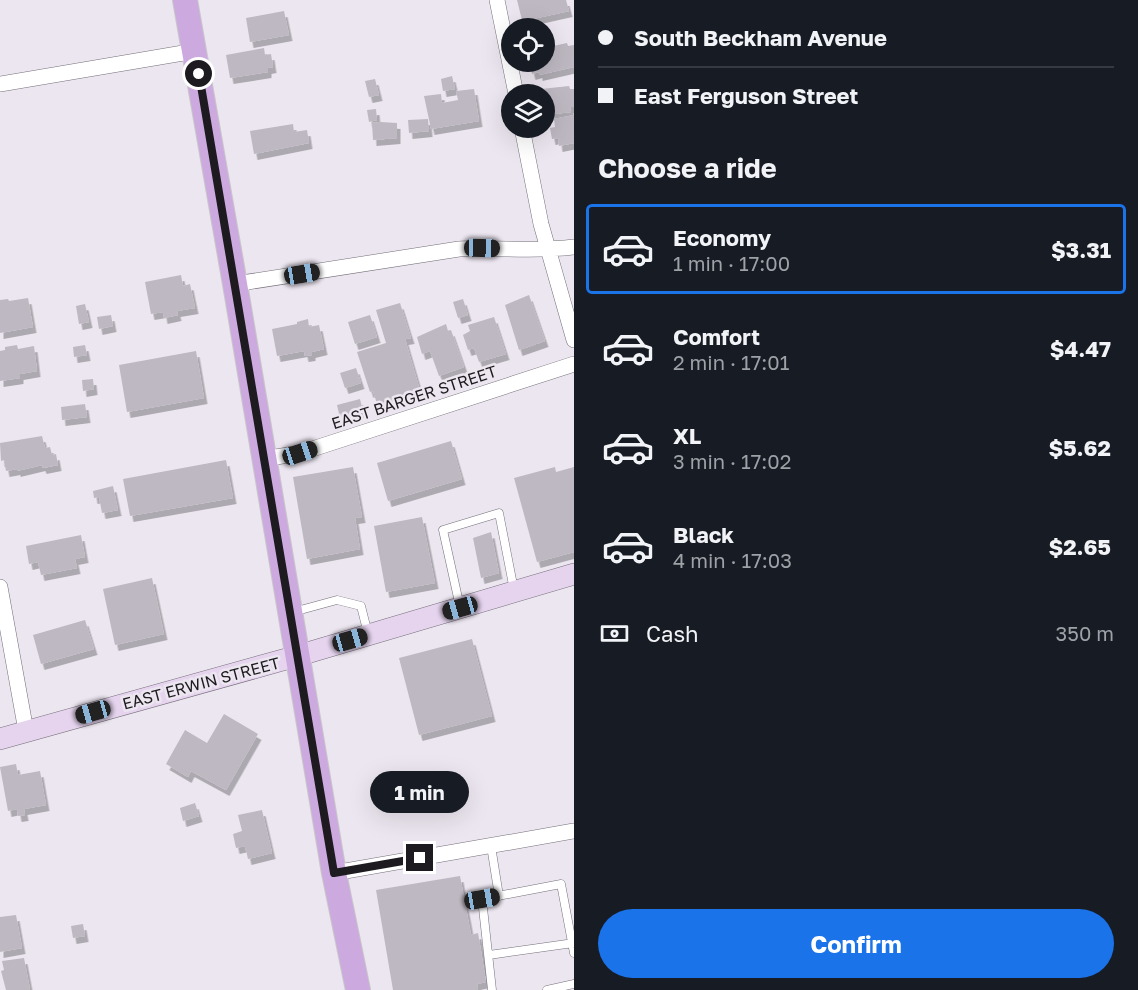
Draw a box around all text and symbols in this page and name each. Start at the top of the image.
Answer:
map controls [501,18,555,138]
button: locate [501,18,555,72]
text: South Beckham Avenue [634,24,887,51]
route start [185,60,212,87]
text: East Ferguson Street [634,82,858,109]
button: layers [501,84,555,138]
text: Choose a ride [598,152,777,184]
icon: car [601,222,655,276]
text: Economy [673,224,771,251]
text: $3.31 [1051,236,1111,263]
car [464,239,500,257]
text: 1 min · 17:00 [673,251,790,275]
car [283,262,321,286]
icon: car [601,321,655,375]
text: Comfort [673,323,760,350]
text: $4.47 [1050,335,1111,362]
text: 2 min · 17:01 [673,350,789,374]
street label: EAST BARGER STREET [329,361,499,433]
icon: car [601,420,655,474]
text: XL [673,422,701,449]
text: $5.62 [1048,434,1111,461]
car [280,439,320,467]
text: 3 min · 17:02 [673,449,791,473]
icon: car [601,519,655,573]
text: Black [673,521,734,548]
text: $2.65 [1048,533,1111,560]
text: 4 min · 17:03 [673,548,792,572]
car [440,594,480,622]
icon: cash [598,617,631,650]
text: Cash [646,620,699,647]
text: 350 m [1056,621,1114,645]
car [330,626,370,654]
street label: EAST ERWIN STREET [120,652,282,714]
car [73,698,113,726]
callout: 1 min [370,771,470,813]
text: 1 min [394,780,445,804]
route end [406,844,433,871]
car [463,887,501,911]
button: Confirm [598,909,1114,978]

